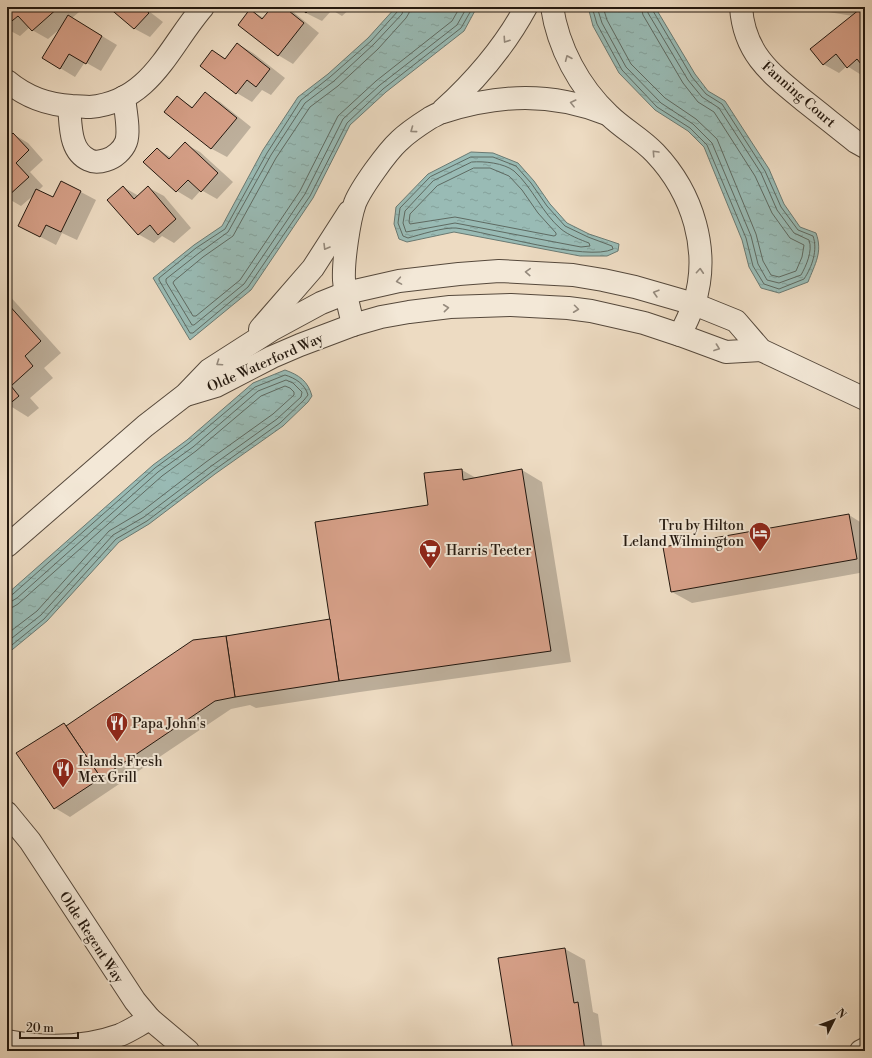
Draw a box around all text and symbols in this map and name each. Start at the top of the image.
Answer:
one-way arrow [503,36,511,43]
one-way arrow [565,55,573,62]
street label: Fanning Court [758,58,839,132]
one-way arrow [569,100,576,108]
one-way arrow [411,125,418,132]
one-way arrow [652,150,660,158]
one-way arrow [324,243,331,250]
one-way arrow [525,268,531,276]
one-way arrow [695,268,704,274]
one-way arrow [396,277,402,285]
one-way arrow [653,289,660,298]
one-way arrow [443,303,449,312]
one-way arrow [573,304,579,313]
street label: Olde Waterford Way [205,329,326,397]
one-way arrow [713,344,720,352]
one-way arrow [216,358,223,366]
place label: Tru by Hilton Leland Wilmington [623,517,745,551]
hotel icon: Tru by Hilton Leland Wilmington [747,520,773,553]
supermarket icon: Harris Teeter [417,537,443,570]
place label: Harris Teeter [446,542,531,560]
restaurant icon: Papa John's [104,710,130,743]
place label: Papa John's [132,715,206,733]
place label: Islands Fresh Mex Grill [78,753,163,787]
restaurant icon: Islands Fresh Mex Grill [50,756,76,789]
street label: Olde Regent Way [55,888,128,987]
north arrow [814,1000,854,1040]
text: N [833,1006,849,1022]
scale bar [20,1014,78,1040]
text: 20 m [26,1021,54,1036]

